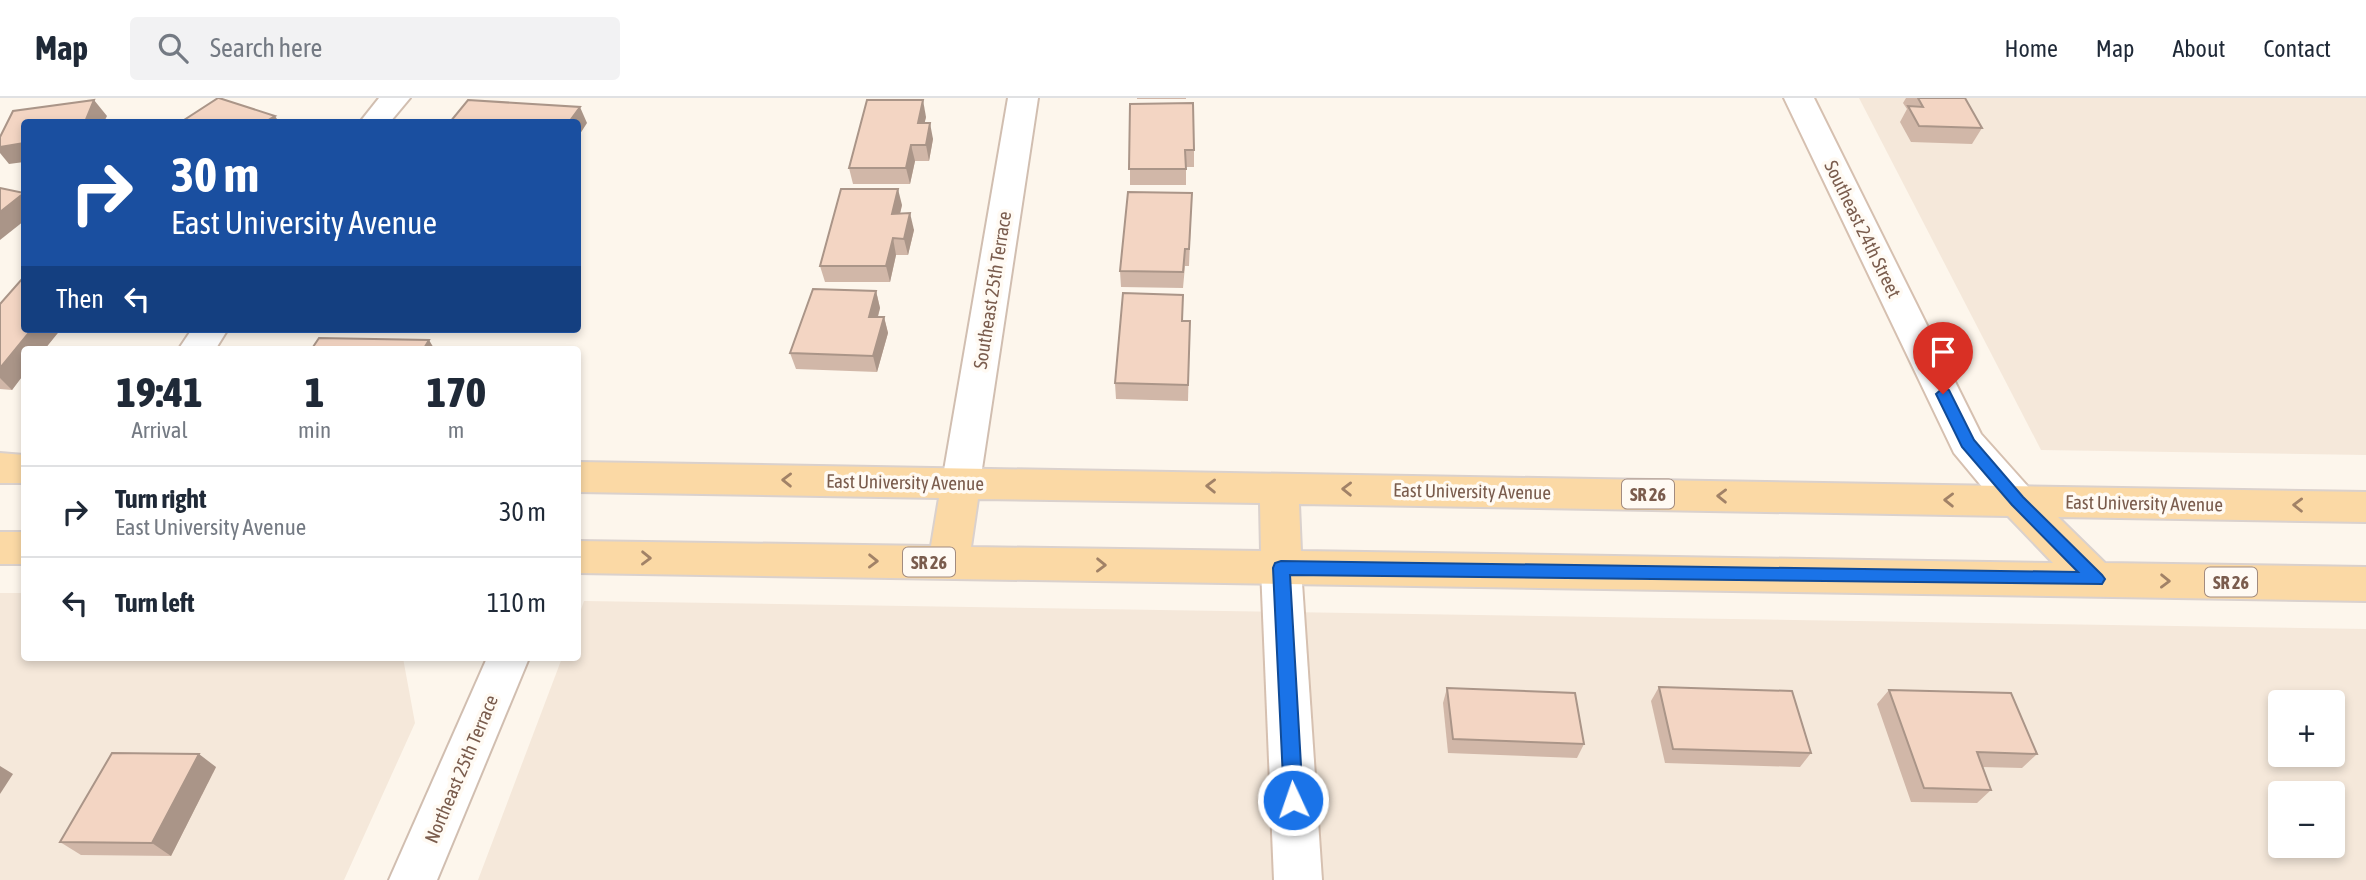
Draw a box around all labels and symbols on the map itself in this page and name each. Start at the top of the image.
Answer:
street label: Southeast 24th Street [1820,157,1906,301]
street label: Southeast 25th Terrace [969,210,1015,370]
pin [1913,322,1973,394]
street label: East University Avenue [826,470,984,494]
one-way arrow [782,472,792,488]
one-way arrow [1205,478,1216,494]
street label: East University Avenue [1393,479,1551,503]
road number: SR 26 [1622,480,1674,508]
one-way arrow [1341,481,1352,496]
one-way arrow [1716,488,1727,503]
street label: East University Avenue [2065,491,2223,515]
one-way arrow [1943,492,1954,507]
one-way arrow [2292,498,2303,513]
road number: SR 26 [903,548,955,576]
one-way arrow [641,550,651,566]
one-way arrow [868,554,879,569]
one-way arrow [1096,557,1106,573]
road number: SR 26 [2205,568,2257,596]
one-way arrow [2160,573,2170,589]
street label: Northeast 25th Terrace [420,692,502,846]
position arrow [1256,763,1330,837]

